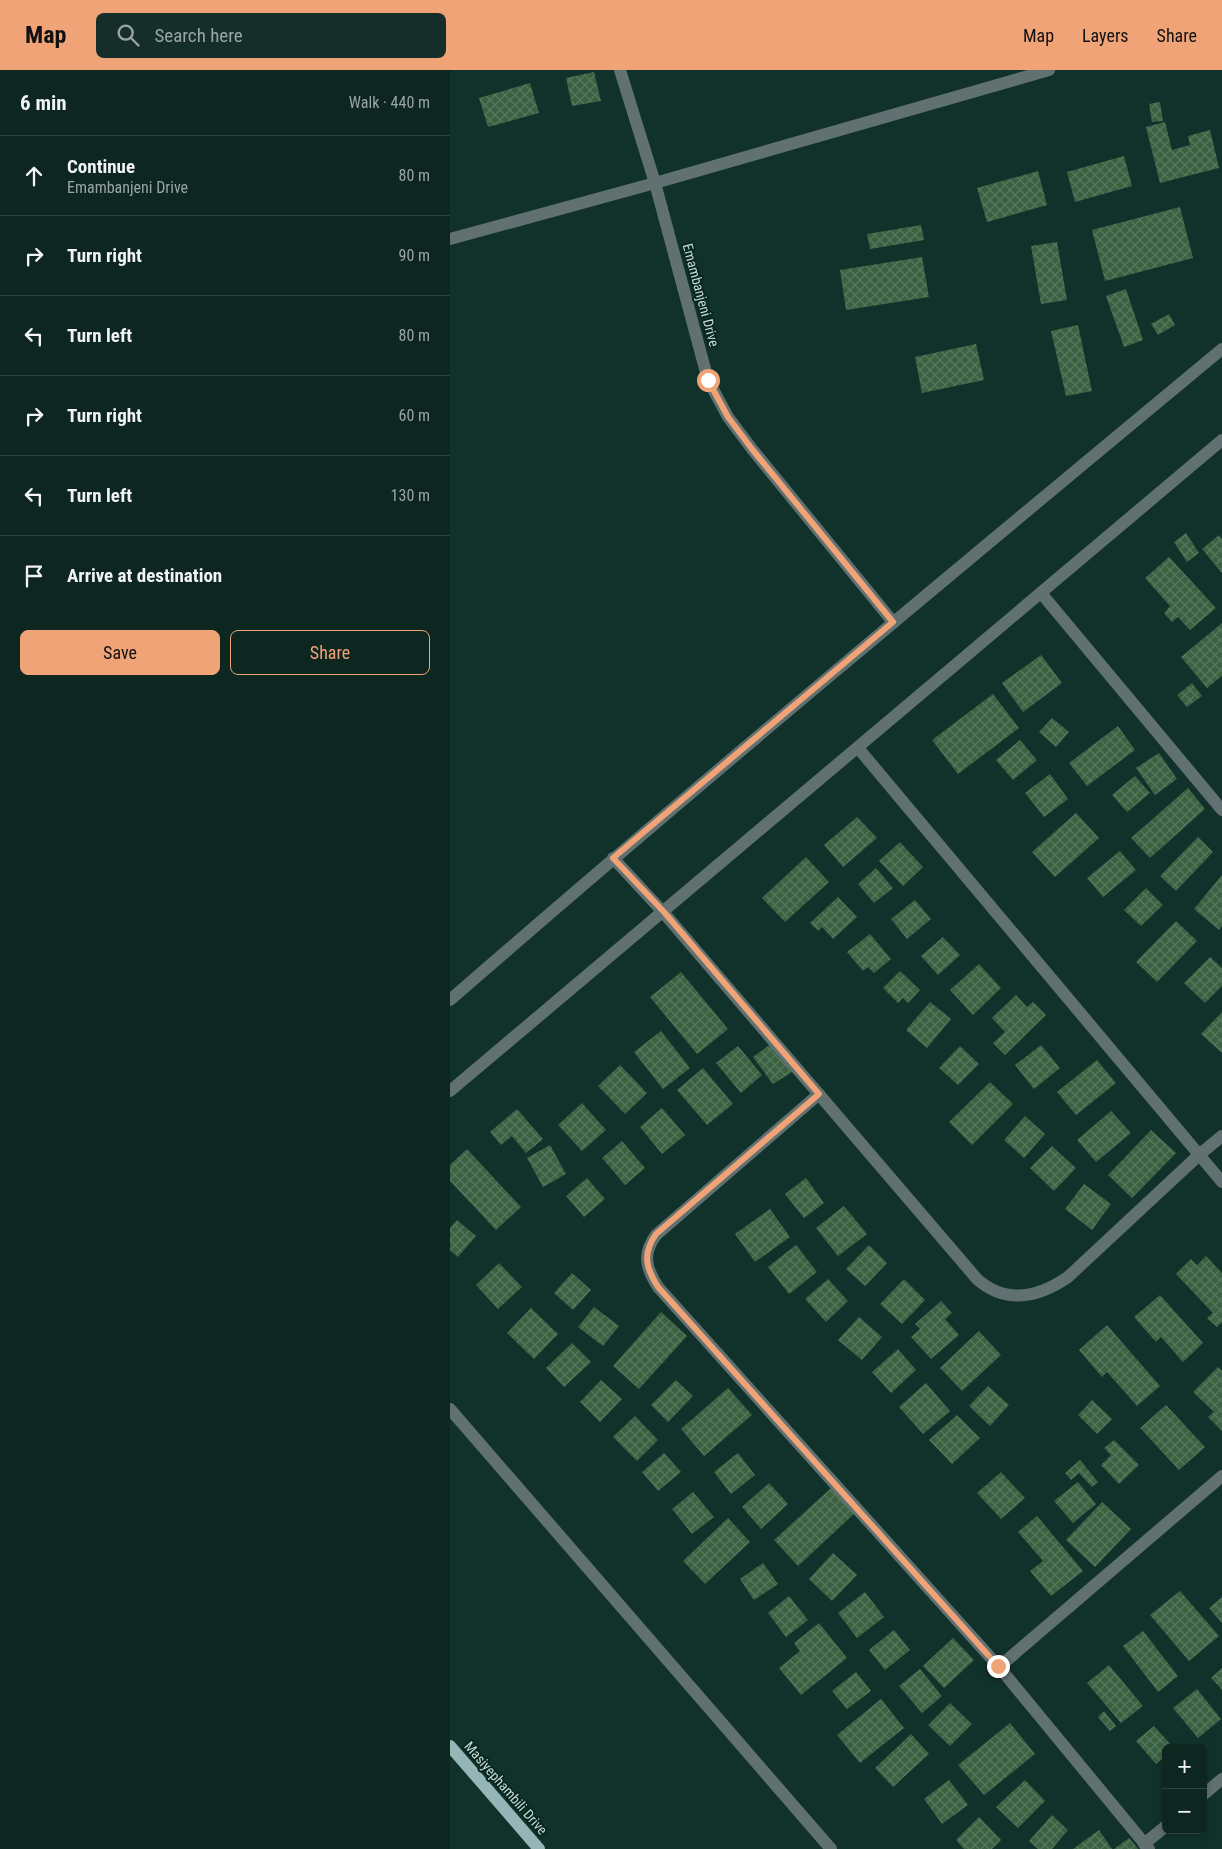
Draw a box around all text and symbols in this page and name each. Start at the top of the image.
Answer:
search box [96,13,446,58]
text: Map [25,21,66,49]
icon: search [114,21,142,49]
text: Search here [154,24,243,47]
text: Map [1023,25,1054,46]
text: Layers [1082,25,1129,46]
text: Share [1157,25,1197,46]
text: 6 min [20,91,67,115]
text: Walk · 440 m [349,93,430,112]
text: Continue [67,155,135,178]
icon: ahead [20,162,48,190]
text: 80 m [398,166,430,185]
text: Emambanjeni Drive [67,178,188,197]
icon: right [20,242,48,270]
street label: Emambanjeni Drive [680,242,723,349]
text: Turn right [67,244,142,267]
text: 90 m [398,246,430,265]
icon: left [20,322,48,350]
text: Turn left [67,324,132,347]
text: 80 m [398,326,430,345]
route start [697,369,720,392]
icon: right [20,402,48,430]
text: Turn right [67,404,142,427]
text: 60 m [398,406,430,425]
icon: left [20,482,48,510]
text: Turn left [67,484,132,507]
text: 130 m [391,486,430,505]
icon: arrive [20,562,48,590]
text: Arrive at destination [67,564,222,587]
button: Save [20,630,220,675]
button: Share [230,630,430,675]
route end [987,1655,1010,1678]
street label: Masiyephambili Drive [461,1738,551,1838]
map controls [1162,1744,1207,1834]
button: + [1162,1744,1207,1789]
button: − [1162,1789,1207,1834]

